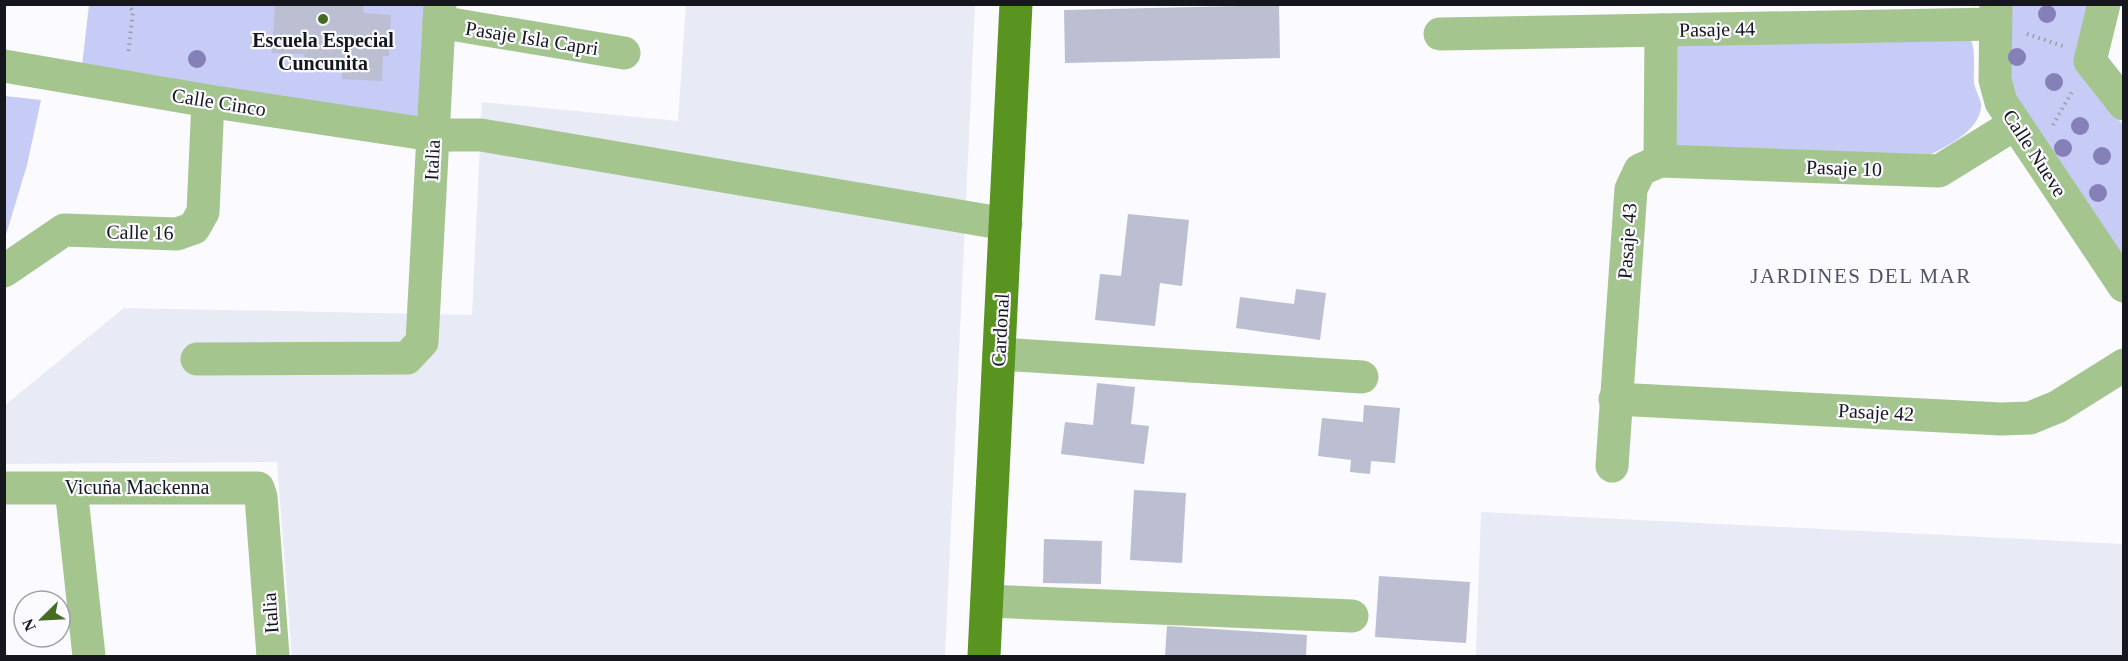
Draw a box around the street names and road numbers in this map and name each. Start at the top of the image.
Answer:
street label: Pasaje Isla Capri [464,17,601,60]
street label: Pasaje 44 [1679,17,1755,42]
street label: Calle Cinco [170,84,268,120]
street label: Calle Nueve [1999,105,2071,201]
street label: Italia [420,139,444,181]
street label: Pasaje 10 [1806,156,1882,181]
street label: Pasaje 43 [1613,202,1642,280]
street label: Calle 16 [106,220,174,244]
street label: Cardonal [987,292,1013,367]
street label: Pasaje 42 [1837,399,1915,426]
street label: Vicuña Mackenna [65,476,210,498]
street label: Italia [258,592,282,634]

